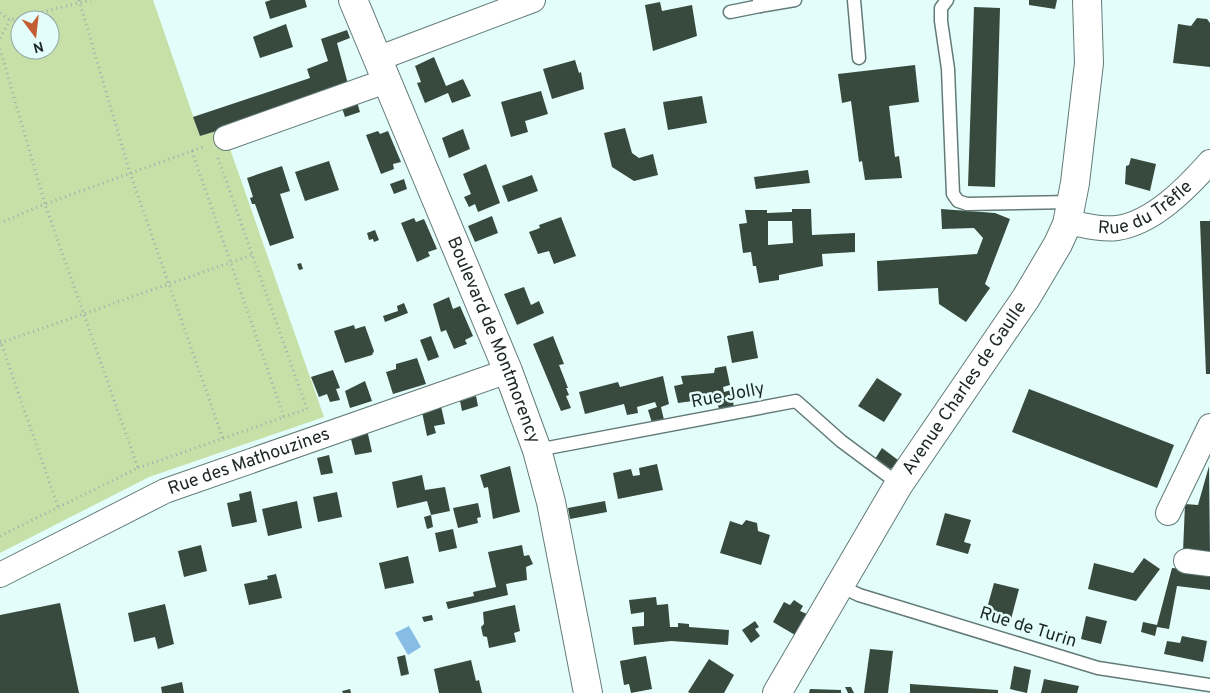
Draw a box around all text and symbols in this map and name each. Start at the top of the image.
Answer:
north arrow [10,10,60,60]
text: N [31,37,45,56]
street label: Rue du Trèfle [1097,176,1198,240]
street label: Boulevard de Montmorency [442,233,545,447]
street label: Avenue Charles de Gaulle [897,297,1032,479]
street label: Rue Jolly [689,378,767,414]
street label: Rue des Mathouzines [165,423,333,501]
street label: Rue de Turin [977,602,1079,654]

